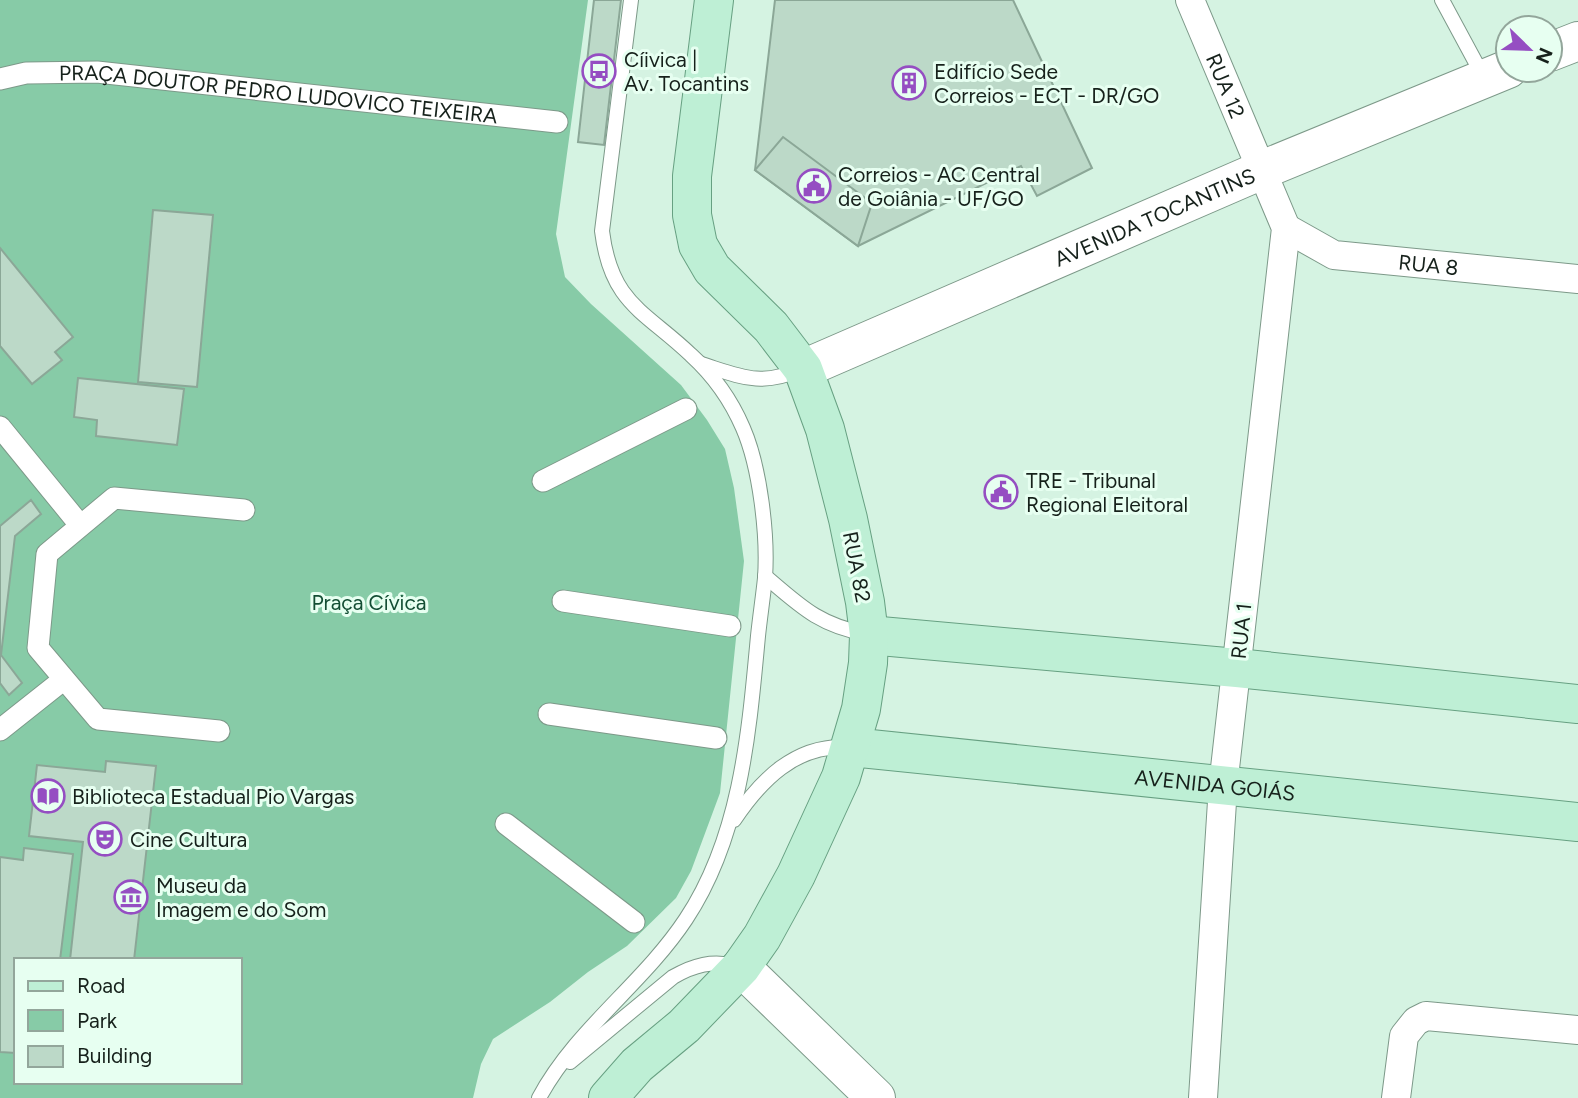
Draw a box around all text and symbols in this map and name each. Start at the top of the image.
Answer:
north arrow [1494,14,1564,84]
text: N [1531,44,1558,67]
place label: Cíivica | Av. Tocantins [624,47,749,96]
street label: RUA 12 [1201,50,1251,122]
bus stop icon: Cíivica | Av. Tocantins [580,52,618,90]
street label: PRAÇA DOUTOR PEDRO LUDOVICO TEIXEIRA [59,59,499,128]
place label: Edifício Sede Correios - ECT - DR/GO [934,59,1159,108]
building icon: Edifício Sede Correios - ECT - DR/GO [890,64,928,102]
place label: Correios - AC Central de Goiânia - UF/GO [838,162,1040,211]
street label: AVENIDA TOCANTINS [1050,162,1259,271]
public building icon: Correios - AC Central de Goiânia - UF/GO [795,167,833,205]
street label: RUA 8 [1397,249,1460,280]
place label: TRE - Tribunal Regional Eleitoral [1026,468,1188,517]
public building icon: TRE - Tribunal Regional Eleitoral [982,473,1020,511]
street label: RUA 82 [838,529,876,605]
park label: Praça Cívica [311,590,427,615]
street label: RUA 1 [1226,602,1256,660]
street label: AVENIDA GOIÁS [1134,764,1297,805]
library icon: Biblioteca Estadual Pio Vargas [29,777,67,815]
place label: Biblioteca Estadual Pio Vargas [72,784,354,809]
theatre icon: Cine Cultura [86,820,124,858]
place label: Cine Cultura [130,827,247,852]
place label: Museu da Imagem e do Som [156,873,326,922]
museum icon: Museu da Imagem e do Som [112,878,150,916]
legend [14,958,242,1084]
text: Road [77,973,125,998]
text: Park [77,1008,118,1033]
text: Building [77,1043,152,1068]

